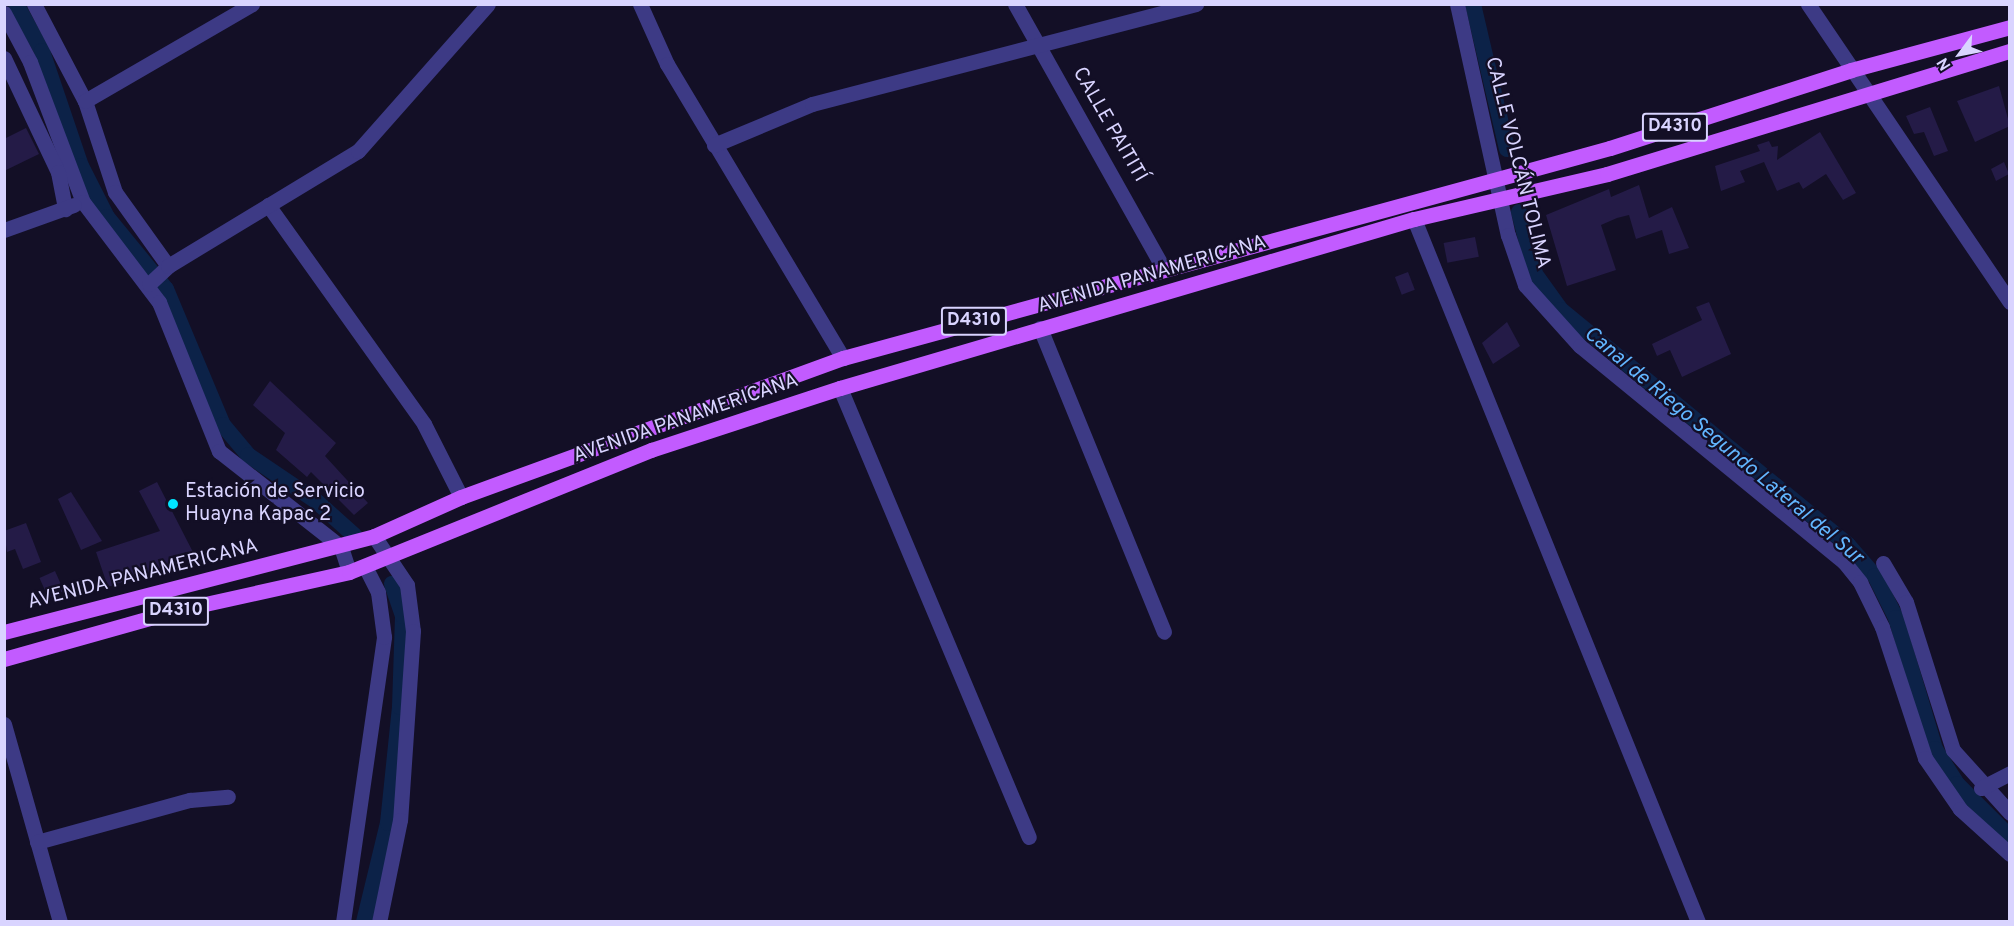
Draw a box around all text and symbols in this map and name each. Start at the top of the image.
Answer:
north arrow [1930,24,1990,84]
text: N [1933,53,1956,74]
street label: CALLE VOLCÁN TOLIMA [1479,54,1555,272]
street label: CALLE PAITITÍ [1066,63,1152,187]
road number: D4310 [1640,112,1710,142]
street label: AVENIDA PANAMERICANA [1035,231,1269,319]
road number: D4310 [940,306,1008,336]
water label: Canal de Riego Segundo Lateral del Sur [1578,322,1868,570]
street label: AVENIDA PANAMERICANA [570,369,802,469]
place label: Estación de Servicio Huayna Kapac 2 [185,480,365,527]
marker: Estación de Servicio Huayna Kapac 2 [166,497,180,511]
street label: AVENIDA PANAMERICANA [25,535,261,615]
road number: D4310 [142,596,210,626]

